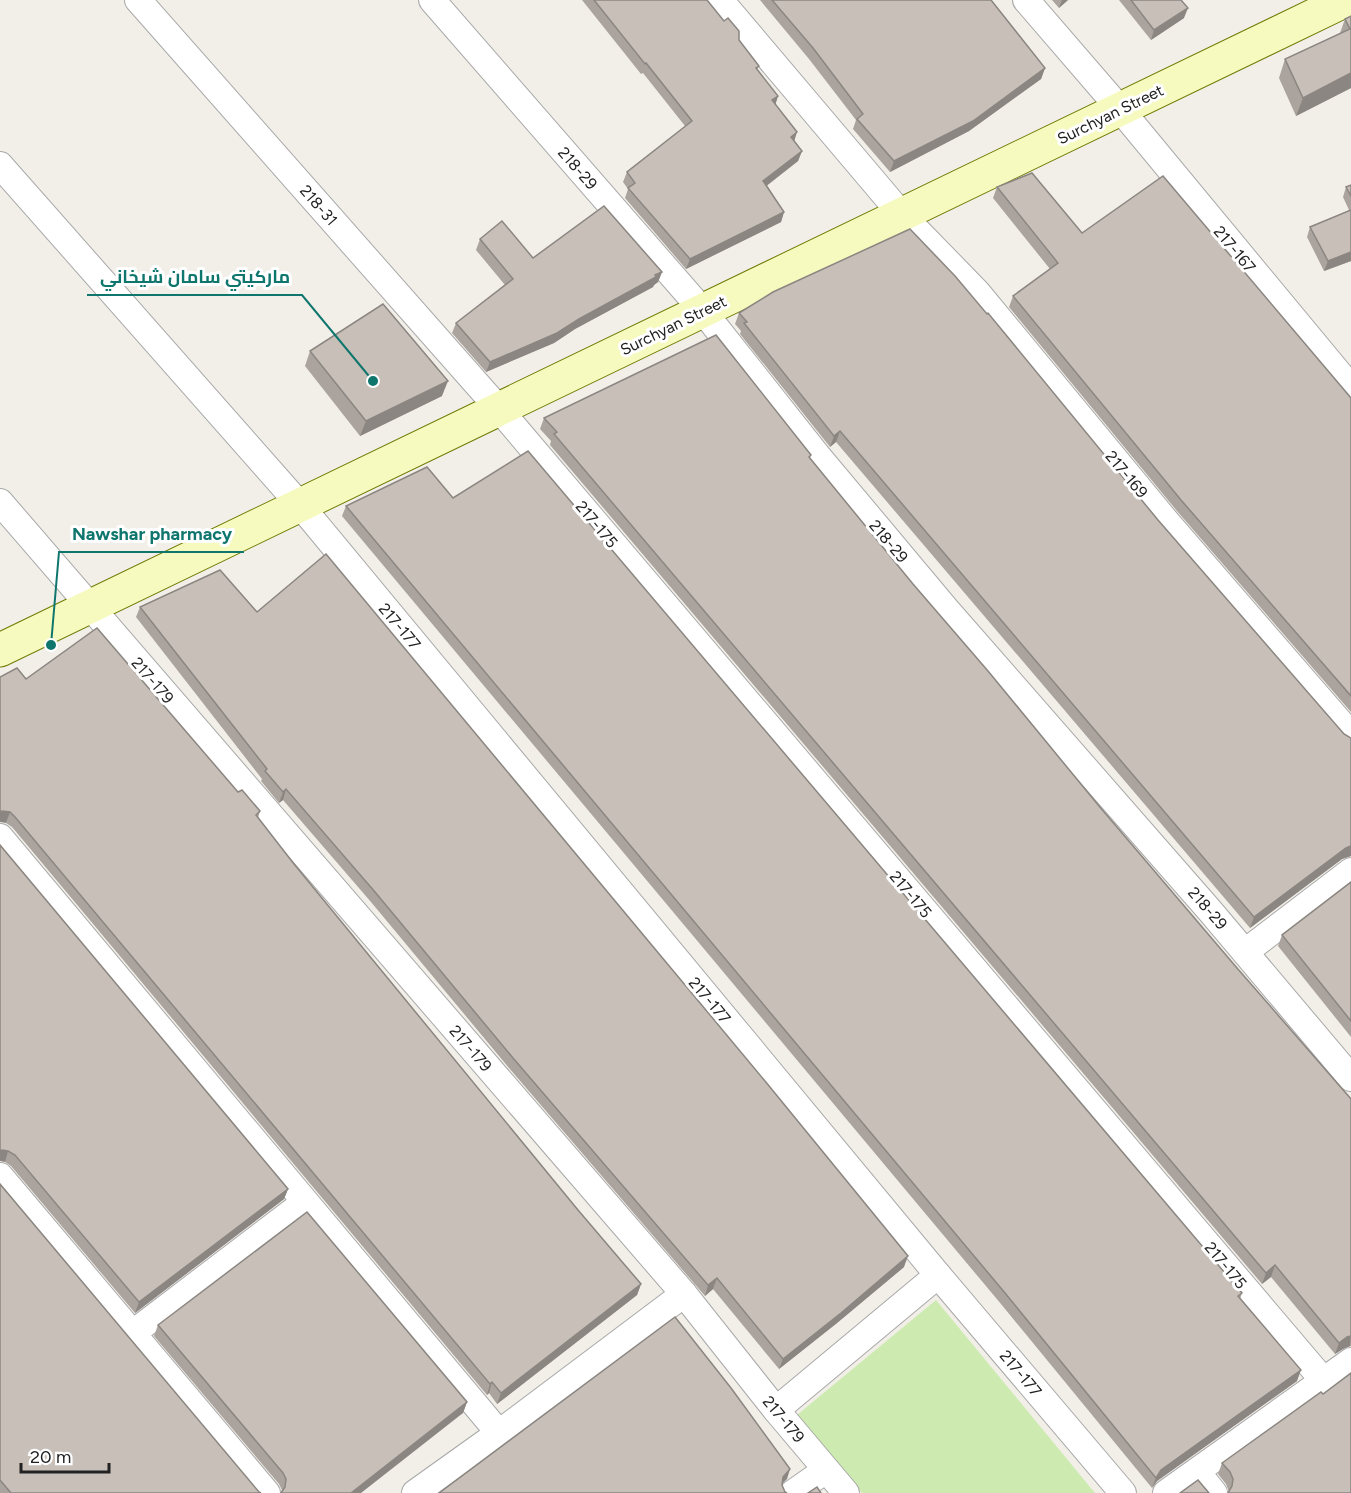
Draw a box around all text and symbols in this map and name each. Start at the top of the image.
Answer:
street label: Surchyan Street [1054,81,1166,148]
street label: 218-29 [554,143,601,193]
street label: 218-31 [296,181,341,229]
street label: 217-167 [1210,222,1260,277]
callout: ماركيتي سامان شيخاني [87,259,302,295]
text: ماركيتي سامان شيخاني [100,266,290,292]
street label: Surchyan Street [617,292,729,359]
street label: 217-169 [1101,447,1152,502]
street label: 217-175 [572,497,622,552]
callout: Nawshar pharmacy [59,516,244,552]
street label: 218-29 [865,516,912,567]
text: Nawshar pharmacy [72,523,233,545]
street label: 217-177 [375,599,425,654]
street label: 217-179 [127,653,178,707]
street label: 217-175 [886,867,936,922]
street label: 218-29 [1184,883,1231,933]
street label: 217-177 [685,973,735,1028]
street label: 217-179 [445,1021,496,1075]
street label: 217-175 [1201,1238,1251,1293]
street label: 217-177 [996,1346,1046,1401]
street label: 217-179 [759,1392,809,1447]
scale bar [21,1436,110,1474]
text: 20 m [30,1446,71,1468]

